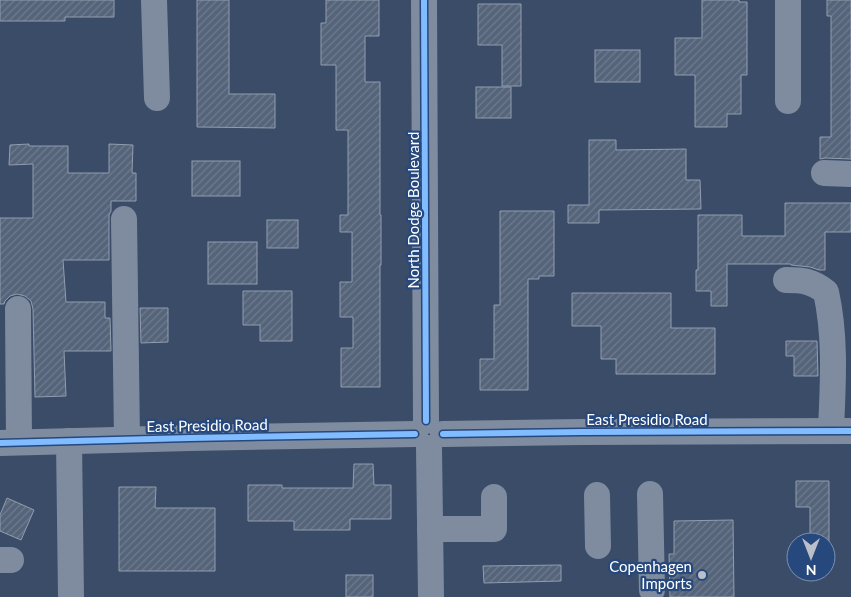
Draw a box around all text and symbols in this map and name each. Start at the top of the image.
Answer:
street label: North Dodge Boulevard [404,132,422,288]
street label: East Presidio Road [586,410,708,428]
street label: East Presidio Road [146,415,268,435]
north arrow [786,532,836,582]
place label: Copenhagen Imports [609,557,692,592]
text: N [806,562,816,579]
marker: Copenhagen Imports [696,569,708,581]

